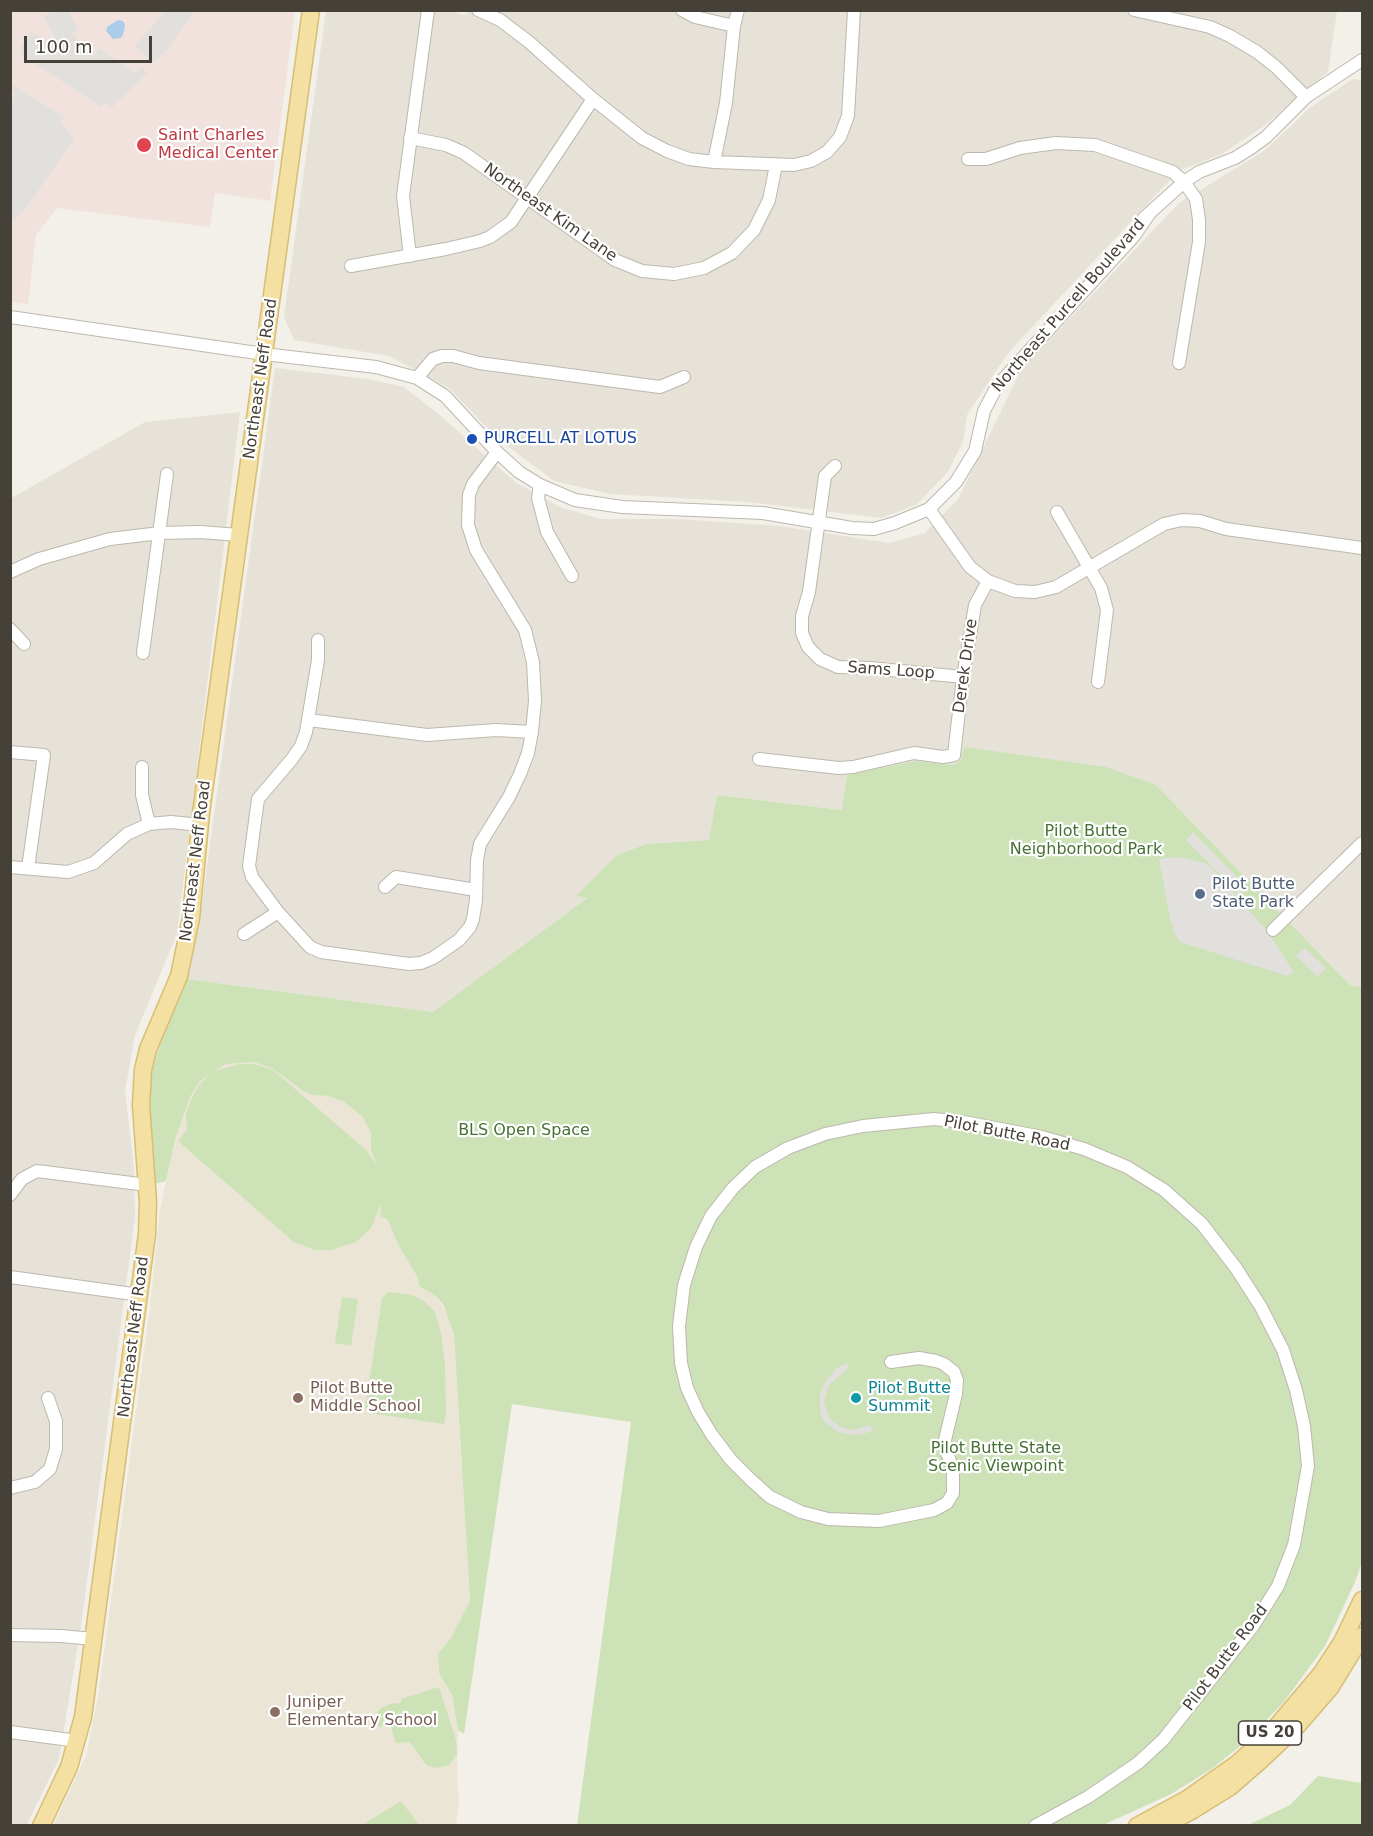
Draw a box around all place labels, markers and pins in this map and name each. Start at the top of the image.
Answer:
place label: Saint Charles Medical Center [158,126,278,164]
marker: Saint Charles Medical Center [135,136,153,154]
place label: PURCELL AT LOTUS [484,429,637,449]
marker: PURCELL AT LOTUS [465,432,479,446]
place label: Pilot Butte State Park [1212,875,1295,913]
marker: Pilot Butte State Park [1193,887,1207,901]
place label: Pilot Butte Middle School [310,1379,421,1417]
place label: Pilot Butte Summit [868,1379,951,1417]
marker: Pilot Butte Middle School [291,1391,305,1405]
marker: Pilot Butte Summit [849,1391,863,1405]
place label: Juniper Elementary School [287,1693,437,1731]
marker: Juniper Elementary School [268,1705,282,1719]

